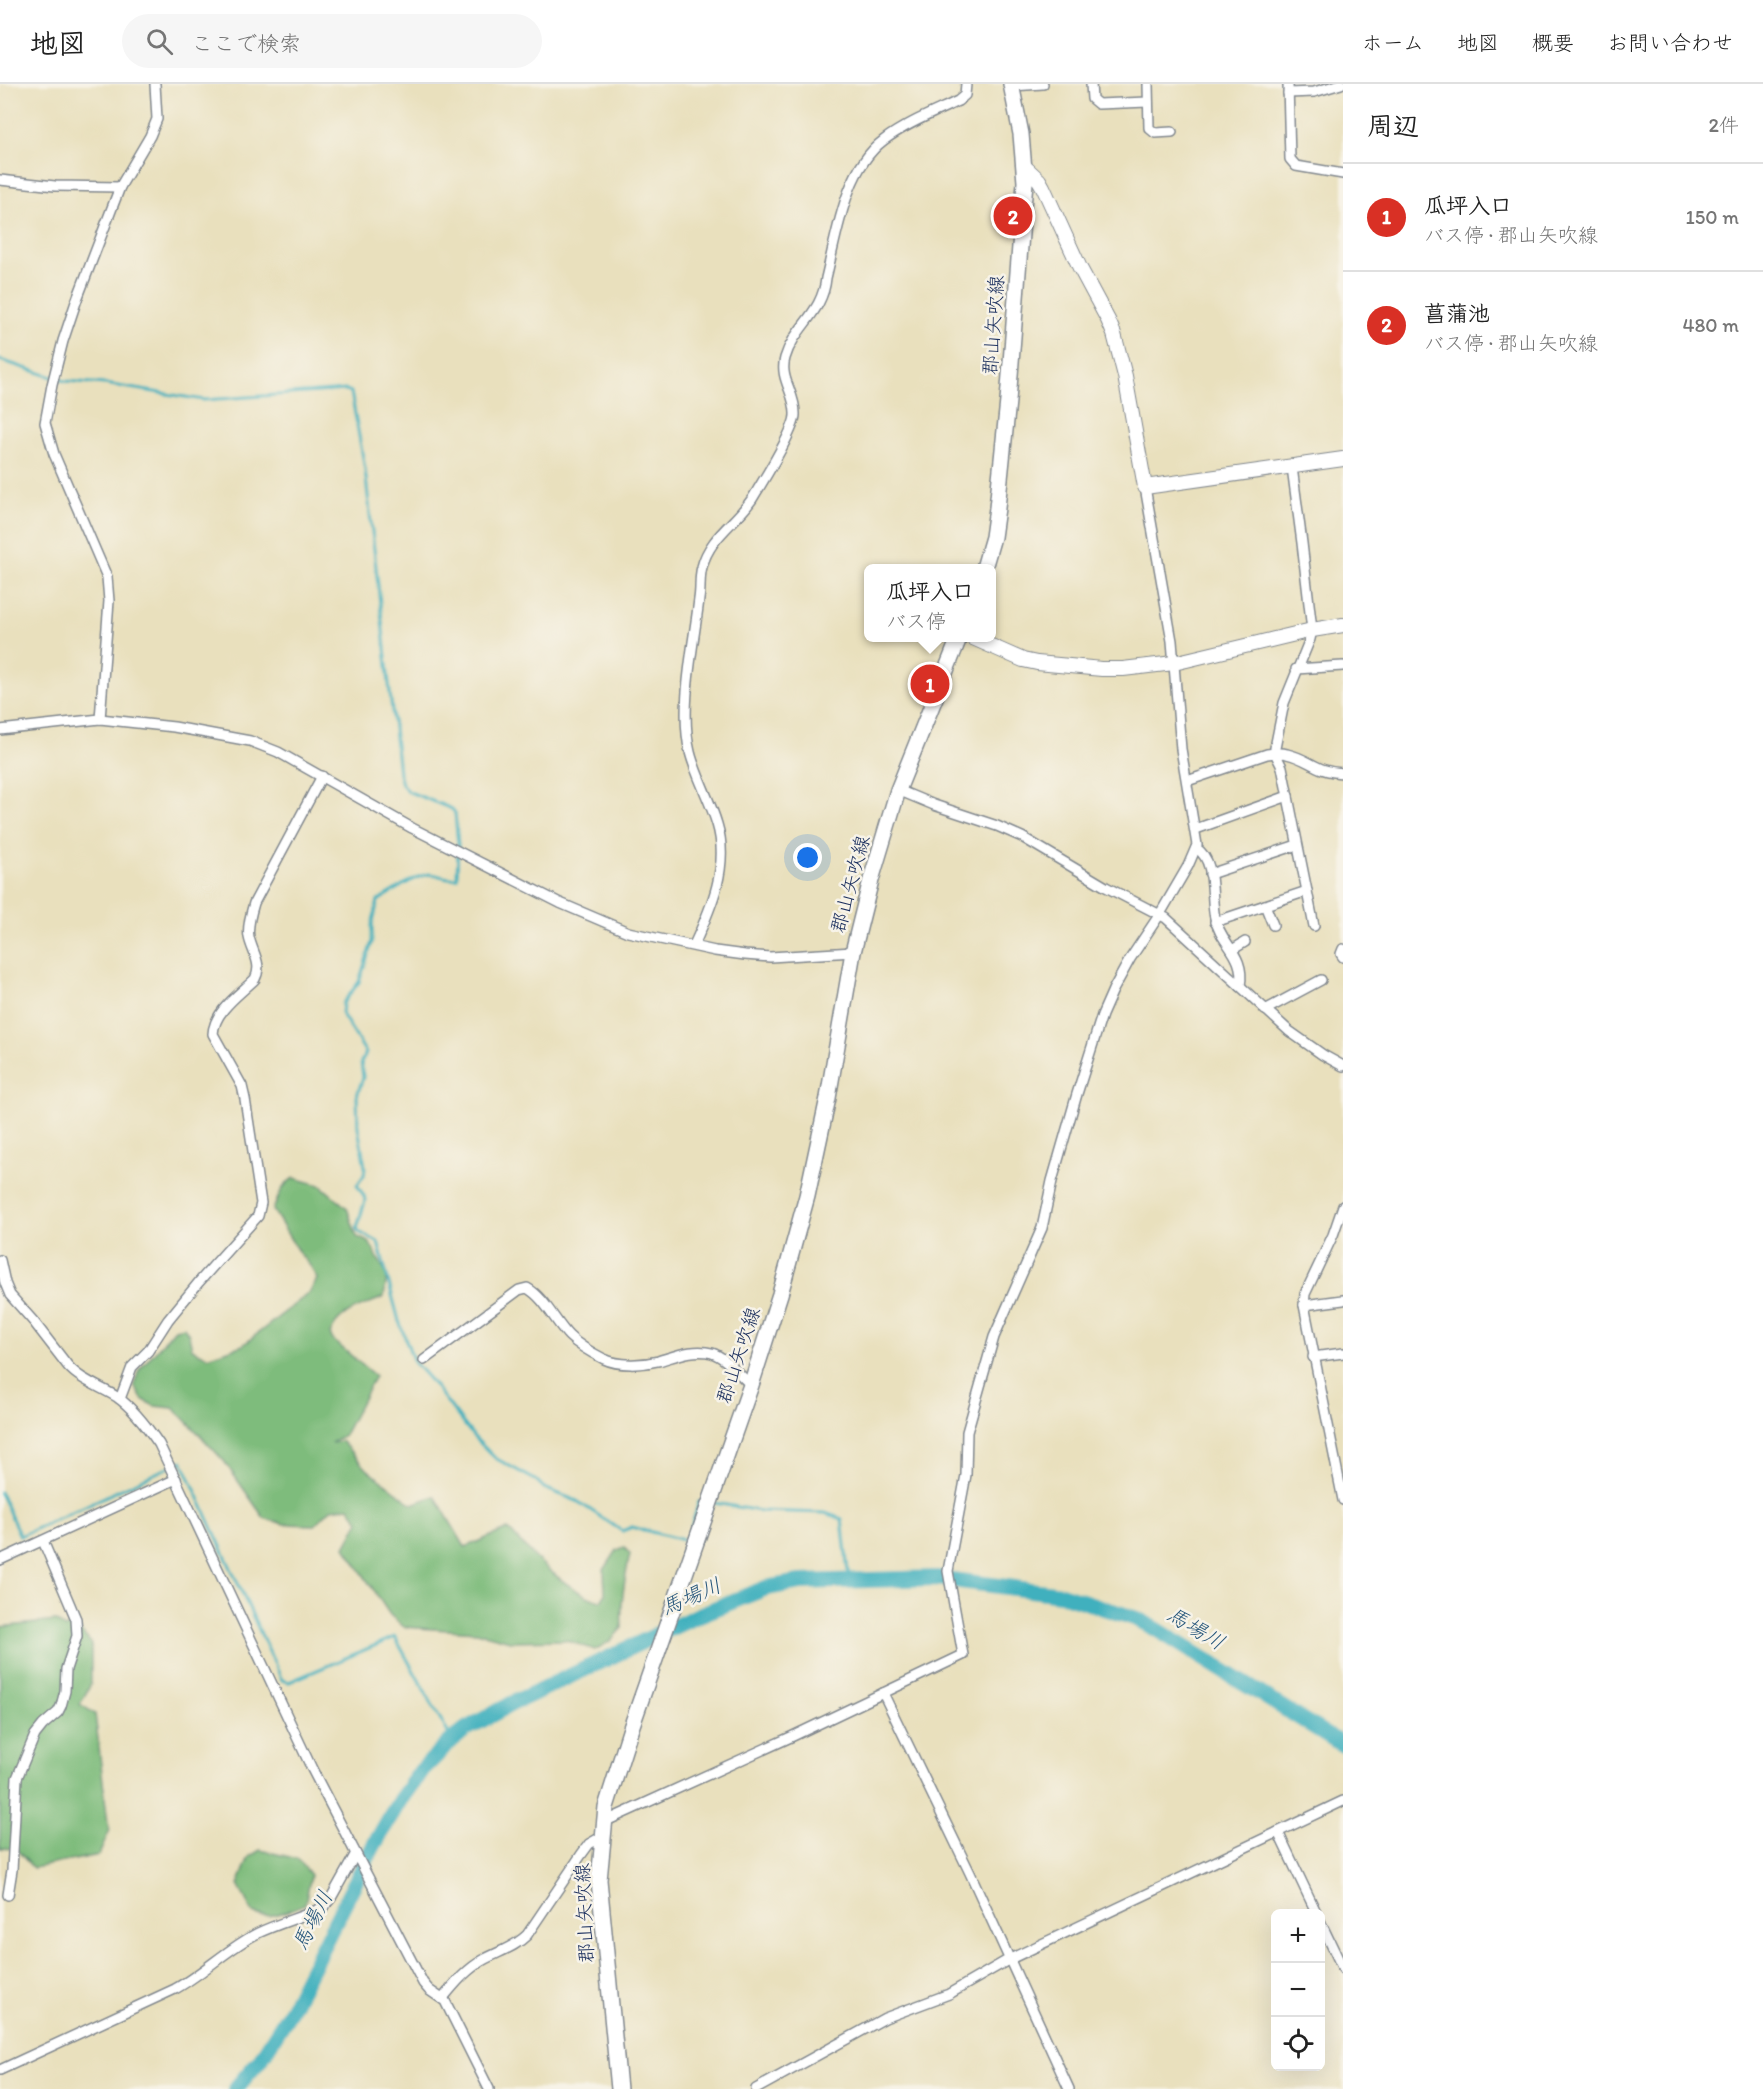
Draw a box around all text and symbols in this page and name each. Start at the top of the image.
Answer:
search box [122,14,542,68]
icon: search [143,25,176,58]
text: 地図 [30,26,86,60]
text: ここで検索 [191,30,301,57]
text: ホーム [1362,30,1424,55]
text: 地図 [1457,30,1499,55]
text: 概要 [1532,30,1574,55]
text: お問い合わせ [1607,30,1733,55]
text: 周辺 [1367,110,1419,142]
text: 2件 [1708,113,1739,137]
text: 瓜坪入口 [1424,192,1512,219]
pin: 2 [994,194,1032,238]
text: 1 [1382,205,1391,229]
text: 150 m [1686,205,1739,229]
text: バス停 · 郡山矢吹線 [1424,223,1598,247]
street label: 郡山矢吹線 [978,274,1008,376]
text: 菖蒲池 [1424,300,1490,327]
text: 2 [1381,313,1392,337]
text: 480 m [1682,313,1739,337]
text: バス停 · 郡山矢吹線 [1424,331,1598,355]
popup [864,564,996,642]
text: 瓜坪入口 [886,578,974,605]
text: バス停 [886,609,946,633]
pin: 1 [910,662,950,706]
street label: 郡山矢吹線 [825,833,875,935]
your location [793,843,822,872]
street label: 郡山矢吹線 [711,1304,765,1406]
water label: 馬場川 [657,1572,725,1620]
water label: 馬場川 [1163,1601,1229,1655]
street label: 郡山矢吹線 [569,1862,599,1964]
water label: 馬場川 [287,1886,337,1954]
map controls [1271,1909,1325,2071]
button: + [1271,1909,1325,1963]
button: − [1271,1963,1325,2017]
button: locate [1271,2017,1325,2071]

